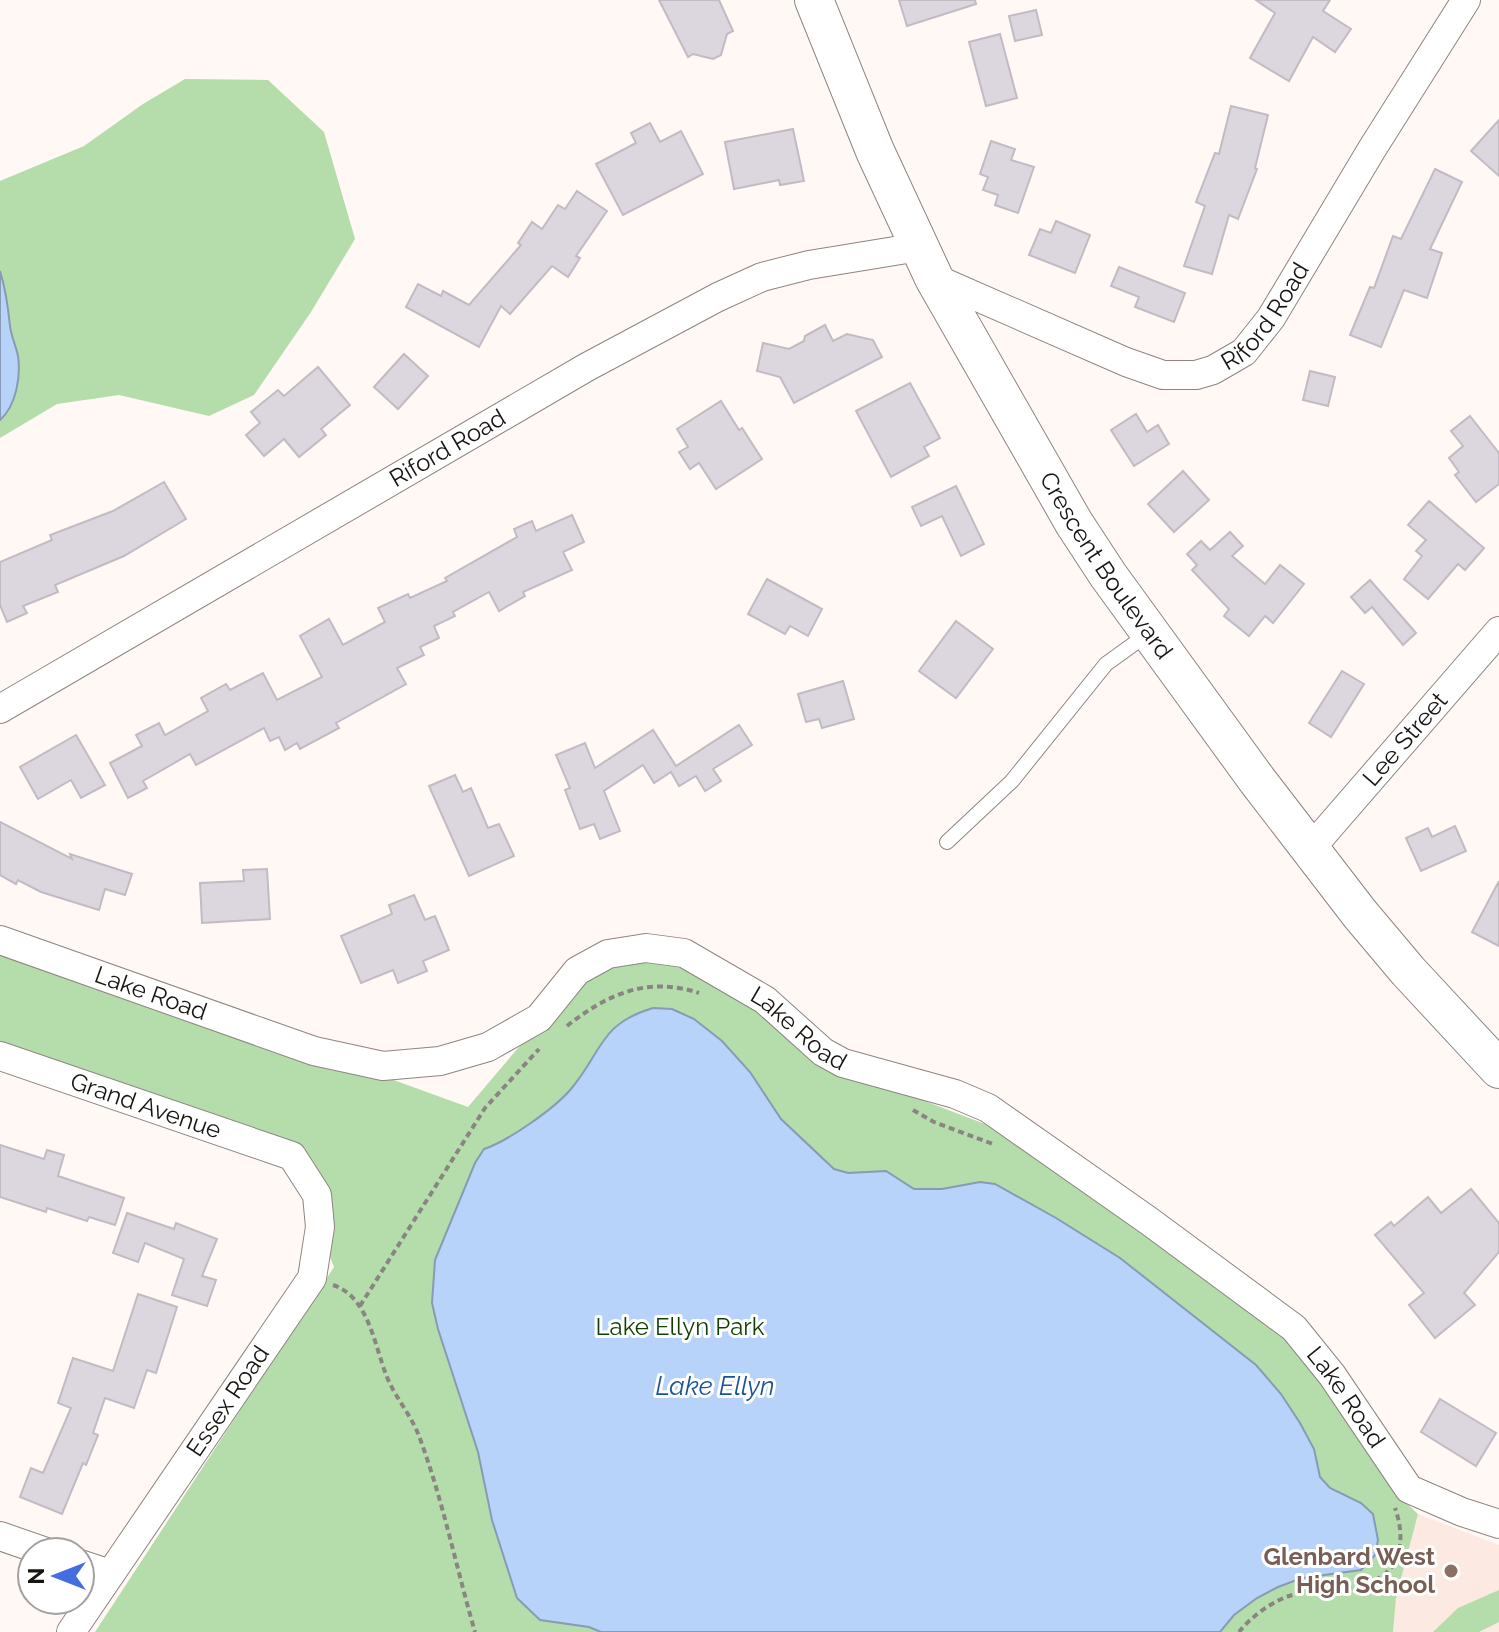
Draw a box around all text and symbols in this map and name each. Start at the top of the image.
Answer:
street label: Riford Road [1216,257,1315,376]
street label: Riford Road [384,403,511,493]
street label: Crescent Boulevard [1034,467,1179,664]
street label: Lee Street [1356,686,1453,792]
street label: Lake Road [91,960,211,1026]
street label: Lake Road [746,980,852,1076]
street label: Grand Avenue [67,1066,225,1145]
park label: Lake Ellyn Park [596,1312,765,1341]
street label: Essex Road [180,1340,275,1462]
street label: Lake Road [1301,1340,1392,1453]
water label: Lake Ellyn [655,1371,775,1401]
north arrow [16,1536,96,1616]
place label: Glenbard West High School [1264,1542,1435,1599]
marker: Glenbard West High School [1442,1562,1460,1580]
text: N [23,1568,49,1584]

